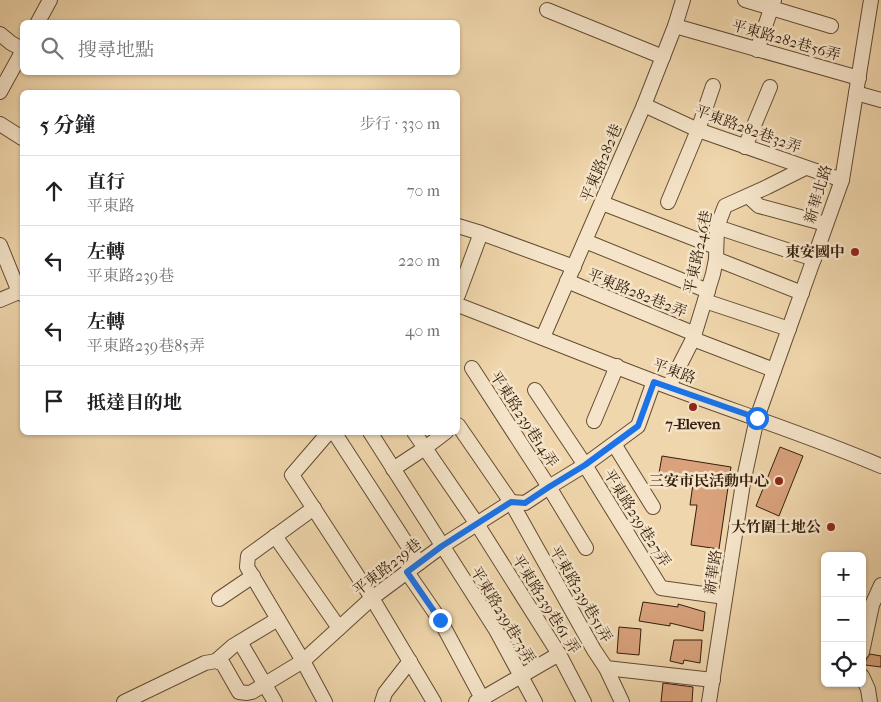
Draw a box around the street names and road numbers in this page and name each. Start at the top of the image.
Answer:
street label: 平東路282巷56弄 [729,16,843,64]
street label: 平東路282巷32弄 [692,101,804,157]
street label: 平東路282巷 [577,121,625,205]
street label: 新華北路 [801,163,835,225]
street label: 平東路246巷 [680,209,716,295]
street label: 平東路282巷2弄 [585,265,689,321]
street label: 平東路 [650,355,698,387]
street label: 平東路239巷14弄 [486,368,562,470]
street label: 平東路239巷27弄 [600,466,674,570]
street label: 平東路239巷 [349,535,425,599]
street label: 平東路239巷51弄 [546,542,616,646]
street label: 新華路 [701,548,725,596]
street label: 平東路239巷61 弄 [508,551,584,657]
street label: 平東路239巷73弄 [467,563,539,667]

